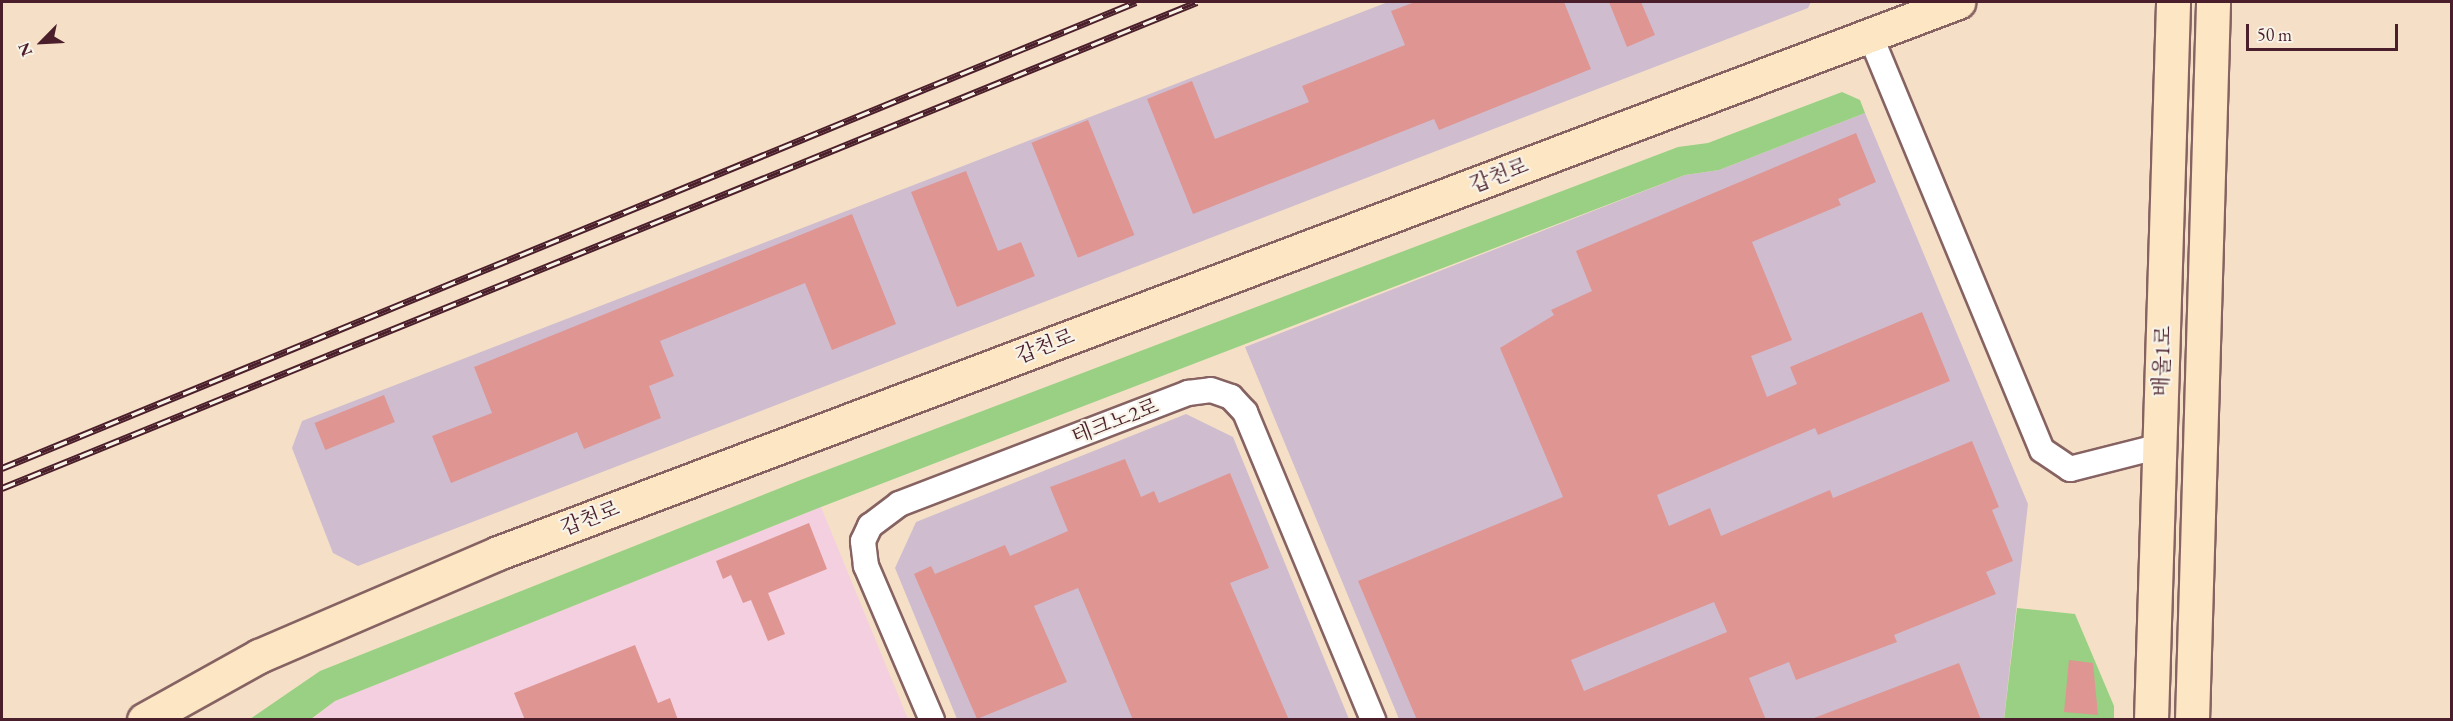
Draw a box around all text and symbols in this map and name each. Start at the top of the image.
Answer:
north arrow [12,12,72,72]
scale bar [2249,12,2400,50]
text: 50 m [2257,23,2292,46]
text: N [13,39,37,60]
street label: 갑천로 [1466,152,1532,198]
street label: 갑천로 [1012,323,1078,369]
street label: 배울1로 [2148,325,2176,397]
street label: 테크노2로 [1068,393,1162,449]
street label: 갑천로 [557,495,623,541]

